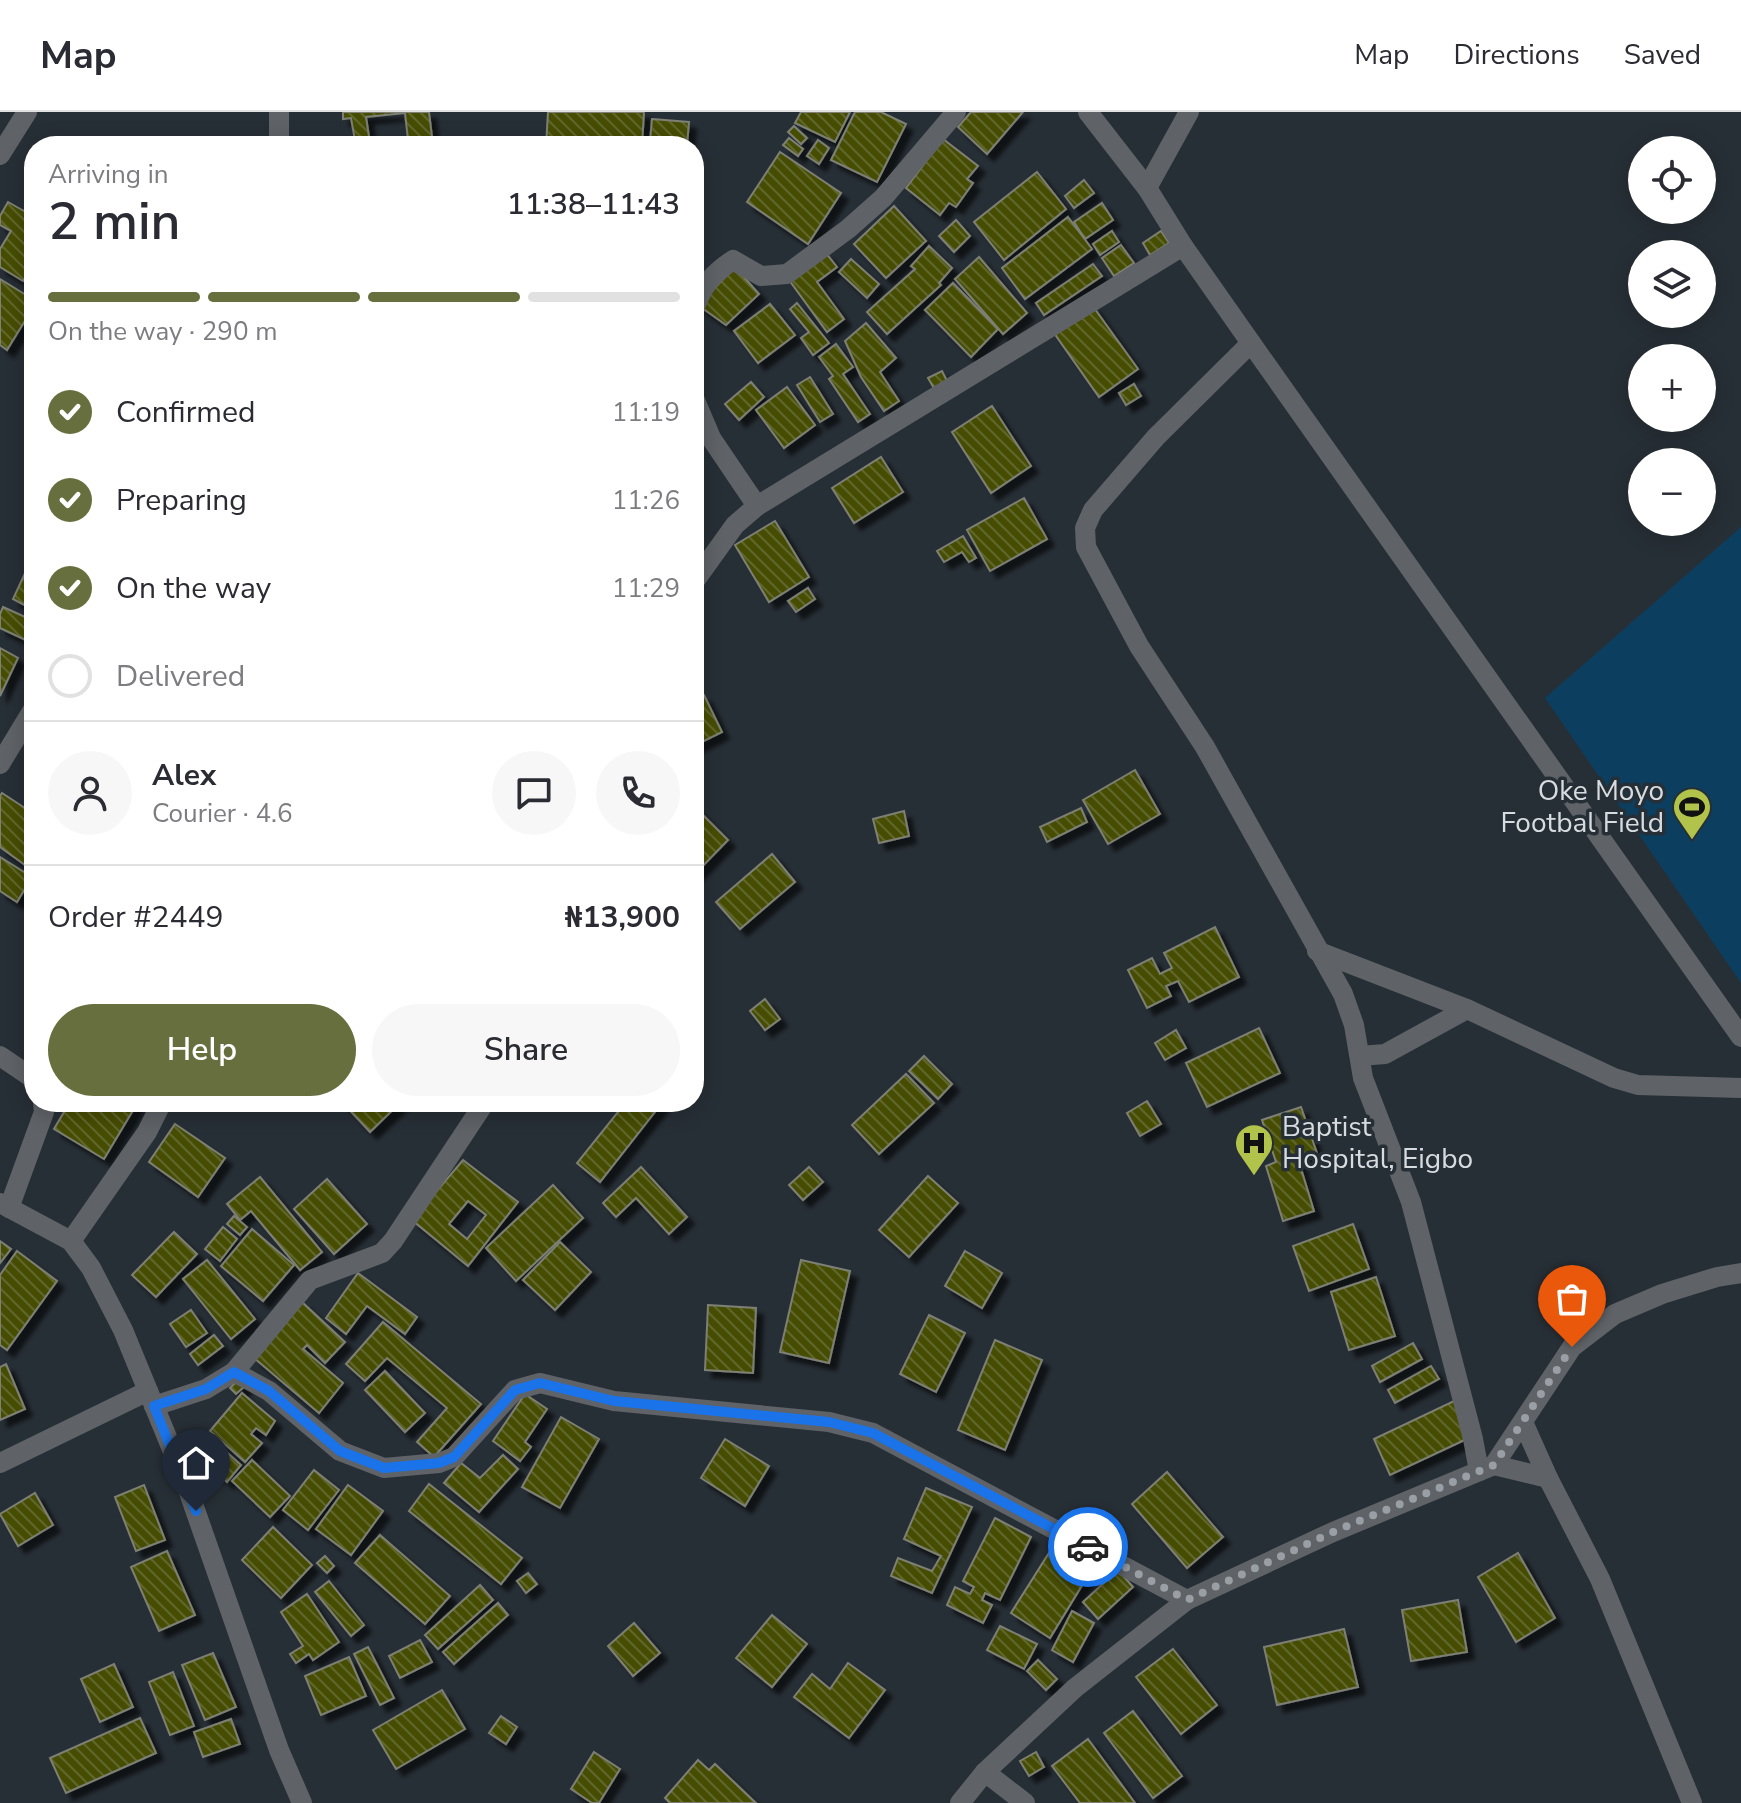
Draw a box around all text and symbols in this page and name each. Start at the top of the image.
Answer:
text: Map [40,30,117,81]
text: Map [1354,36,1409,74]
text: Directions [1453,36,1580,74]
text: Saved [1624,36,1701,74]
map controls [1628,136,1716,536]
button: locate [1628,136,1716,224]
text: Arriving in [48,157,169,192]
text: 11:38–11:43 [507,184,680,225]
text: 2 min [48,186,181,257]
button: layers [1628,240,1716,328]
text: On the way · 290 m [48,314,277,349]
button: + [1628,344,1716,432]
icon: check [48,390,92,434]
text: Confirmed [116,392,256,433]
text: 11:19 [612,395,680,430]
button: − [1628,448,1716,536]
icon: check [48,478,92,522]
text: Preparing [116,480,247,521]
text: 11:26 [612,483,680,518]
icon: check [48,566,92,610]
text: On the way [116,568,271,609]
text: 11:29 [612,571,680,606]
text: Delivered [116,656,245,697]
button: person [48,751,132,835]
button: chat [492,751,576,835]
button: phone [596,751,680,835]
text: Alex [152,755,216,796]
place label: Oke Moyo Footbal Field [1501,772,1664,842]
sports icon: Oke Moyo Footbal Field [1671,786,1713,841]
text: Courier · 4.6 [152,796,293,831]
text: Order #2449 [48,897,223,938]
text: ₦13,900 [565,897,680,938]
button: Help [48,1004,356,1096]
button: Share [372,1004,680,1096]
place label: Baptist Hospital, Eigbo [1282,1108,1473,1178]
hospital icon: Baptist Hospital, Eigbo [1233,1122,1275,1177]
pin [1538,1265,1606,1347]
icon: bag [1550,1277,1594,1321]
pin [162,1429,230,1511]
icon: home [174,1441,218,1485]
courier [1048,1507,1128,1587]
icon: car [1066,1525,1110,1569]

